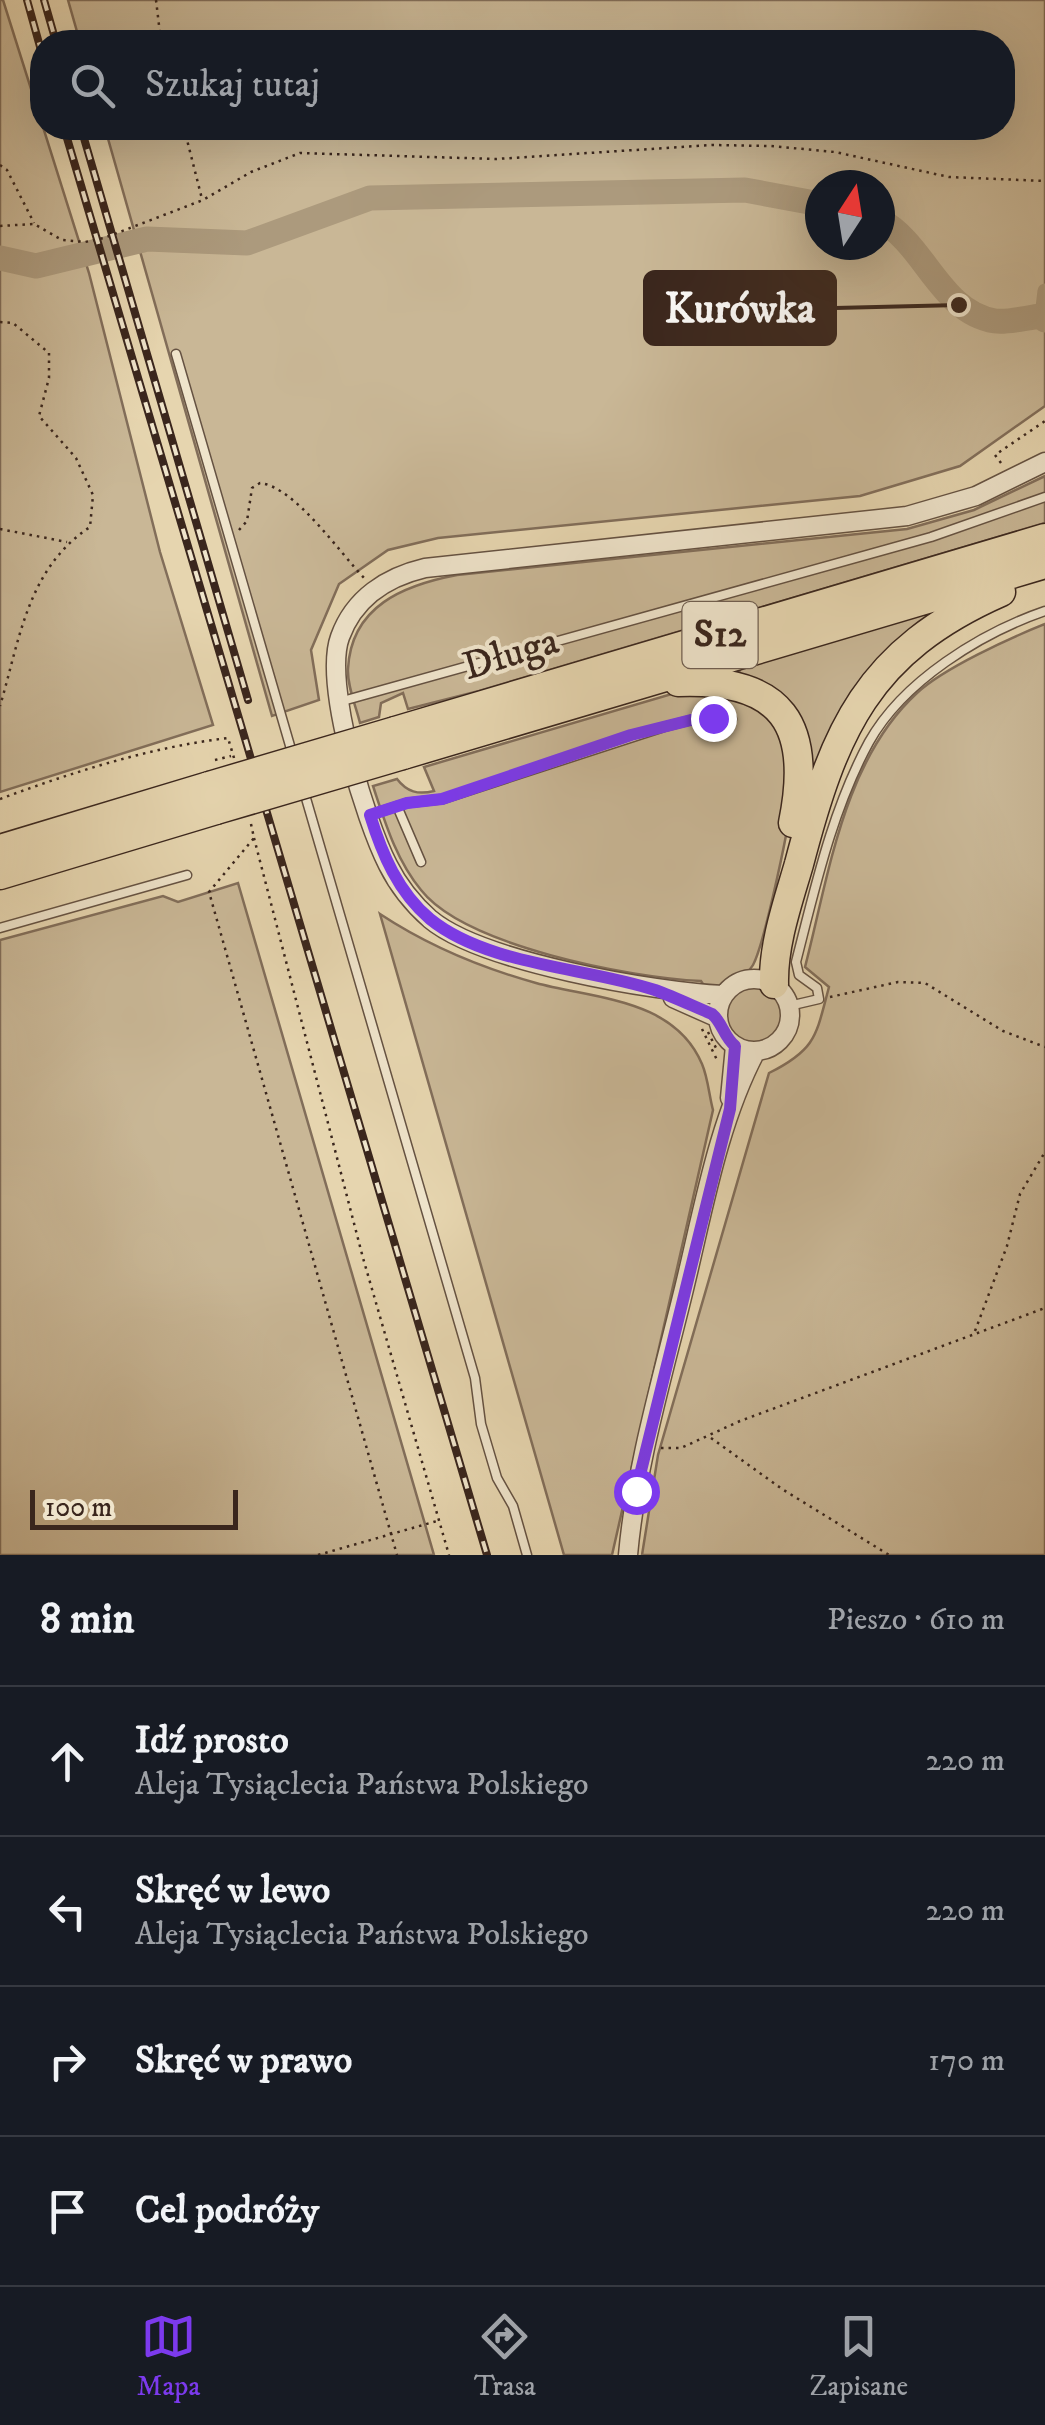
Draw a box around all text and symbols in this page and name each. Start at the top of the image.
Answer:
search box [30,30,1015,140]
icon: search [65,58,120,113]
text: Szukaj tutaj [145,61,320,109]
north arrow [805,170,895,260]
callout: Kurówka [645,272,835,344]
text: Kurówka [665,284,816,336]
road number: S12 [682,602,758,668]
street label: Długa [457,617,565,693]
route end [691,696,737,742]
route start [614,1469,660,1515]
scale bar [30,1485,238,1530]
text: 100 m [45,1490,112,1525]
text: 8 min [40,1594,134,1646]
text: Pieszo · 610 m [827,1600,1005,1640]
text: Idź prosto [135,1717,289,1765]
icon: ahead [40,1734,95,1789]
text: 220 m [925,1741,1005,1781]
text: Aleja Tysiąclecia Państwa Polskiego [135,1765,589,1805]
text: Skręć w lewo [135,1867,330,1915]
icon: left [40,1884,95,1939]
text: 220 m [925,1891,1005,1931]
text: Aleja Tysiąclecia Państwa Polskiego [135,1915,589,1955]
icon: right [40,2034,95,2089]
text: Skręć w prawo [135,2037,352,2085]
text: 170 m [928,2041,1005,2081]
icon: arrive [40,2184,95,2239]
text: Cel podróży [135,2187,319,2235]
tab: Mapa [137,2309,200,2404]
tab: Trasa [474,2309,536,2404]
tab: Zapisane [810,2309,908,2404]

